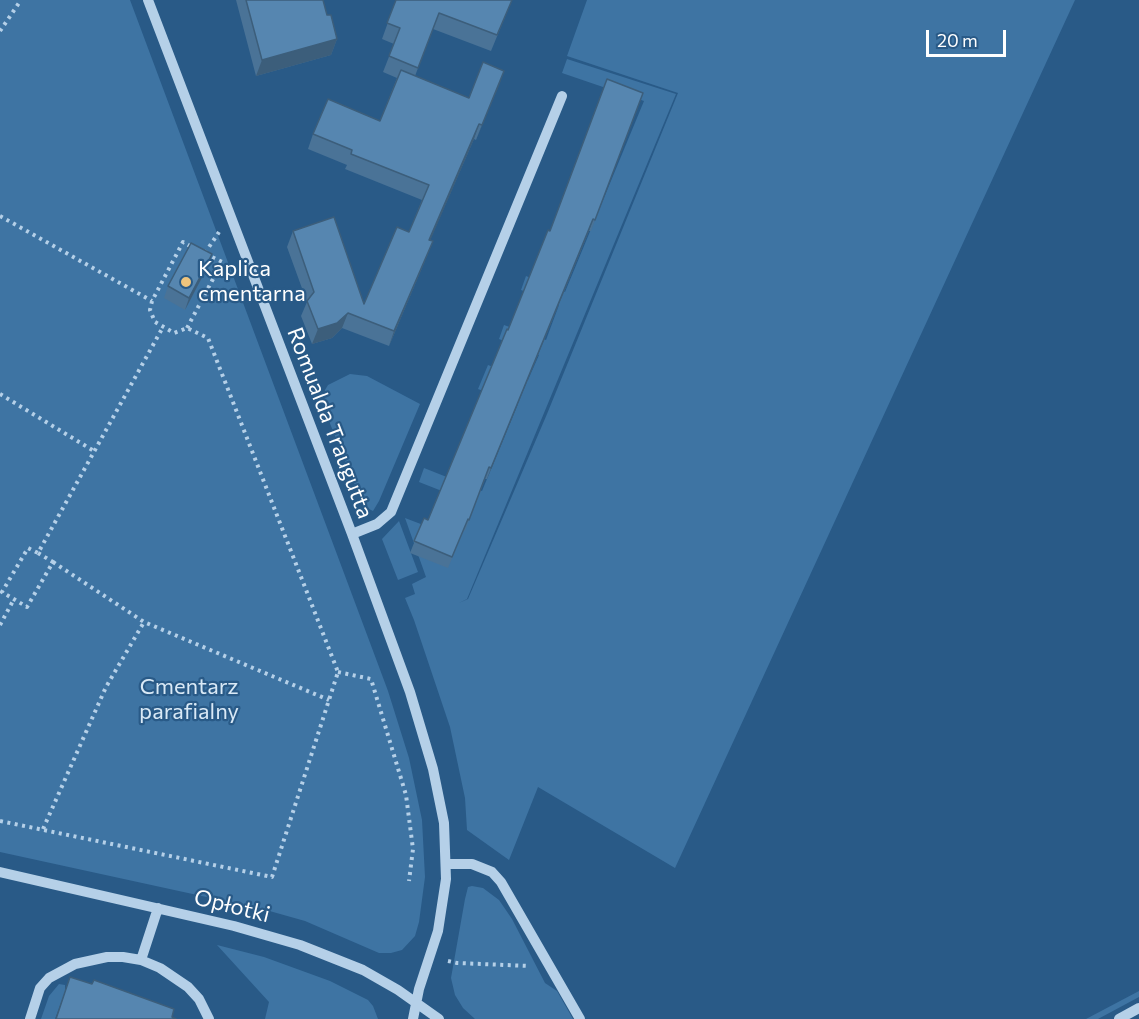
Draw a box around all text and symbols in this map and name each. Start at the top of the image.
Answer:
scale bar [929,18,1008,56]
text: 20 m [937,29,978,51]
place label: Kaplica cmentarna [198,256,306,308]
marker: Kaplica cmentarna [179,275,193,289]
street label: Romualda Traugutta [281,324,379,522]
park label: Cmentarz parafialny [139,674,239,726]
street label: Opłotki [191,884,273,928]

